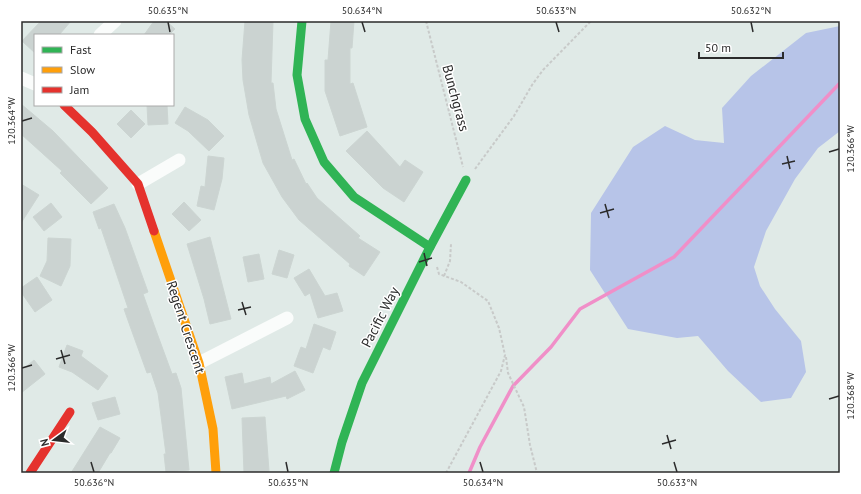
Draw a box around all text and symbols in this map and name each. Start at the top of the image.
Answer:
text: 50.635°N [148,4,188,17]
text: 50.634°N [342,4,382,17]
text: 50.633°N [536,4,576,17]
text: 50.632°N [731,4,771,17]
legend [34,34,174,106]
scale bar [699,34,783,60]
text: 50 m [705,40,731,55]
text: Fast [70,42,91,57]
text: Slow [70,62,95,77]
street label: Bunchgrass [438,63,474,133]
text: Jam [69,82,89,97]
text: 120.364°W [5,97,18,145]
text: 120.366°W [844,125,857,173]
street label: Regent Crescent [163,278,210,376]
street label: Pacific Way [357,283,403,350]
text: 120.366°W [5,344,18,392]
text: 120.368°W [844,372,857,420]
north arrow [34,420,74,460]
text: N [37,437,52,448]
text: 50.636°N [74,476,114,489]
text: 50.635°N [268,476,308,489]
text: 50.634°N [463,476,503,489]
text: 50.633°N [657,476,697,489]

